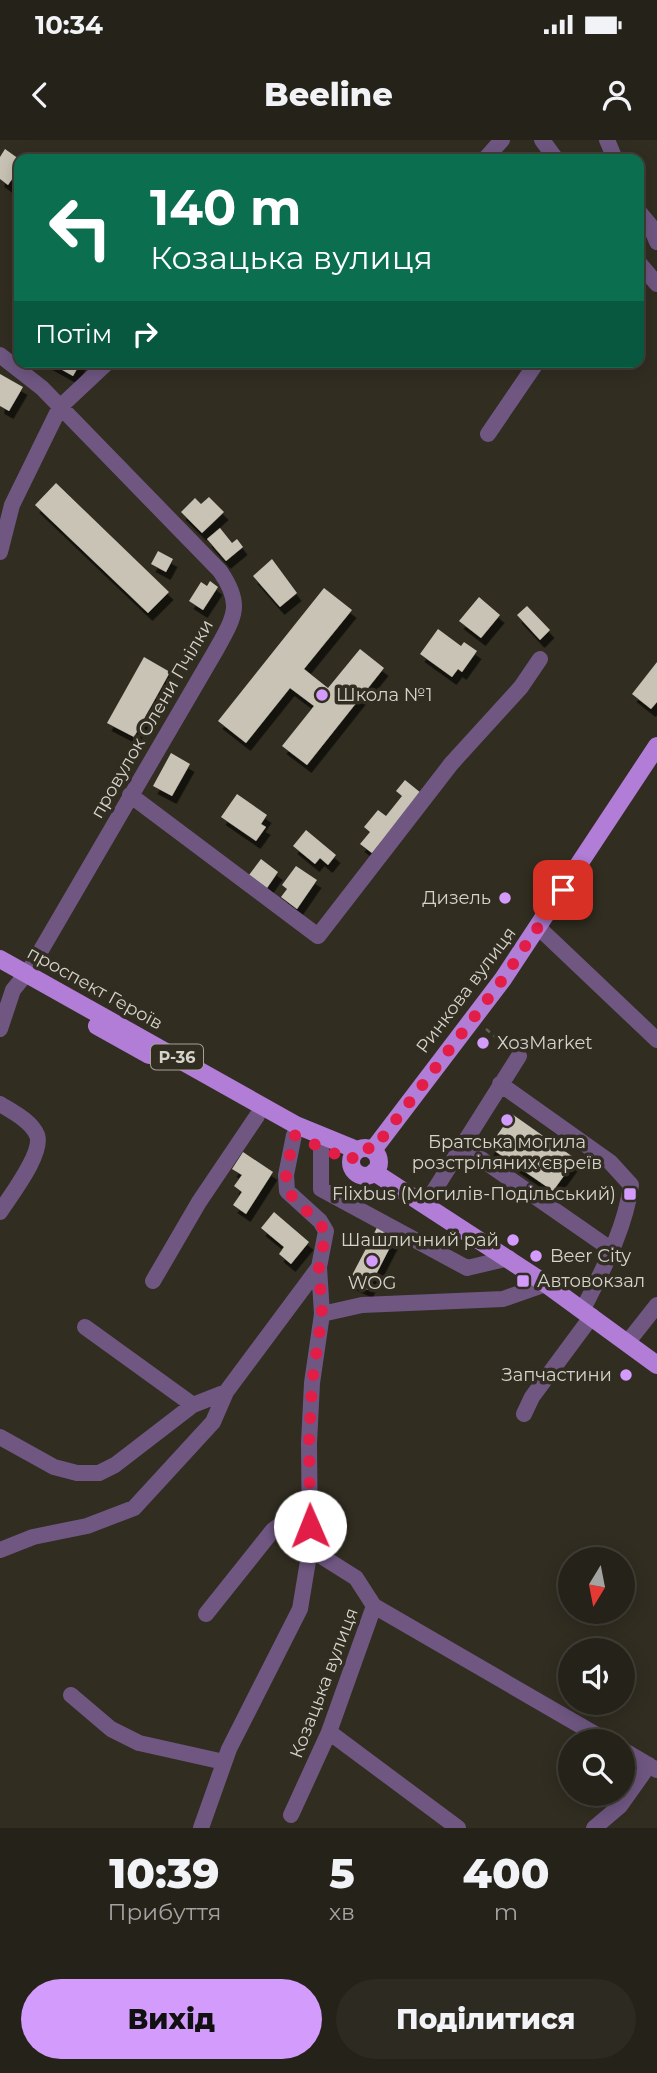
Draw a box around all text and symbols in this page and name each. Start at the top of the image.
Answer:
text: 10:34 [35,9,103,41]
text: Beeline [264,75,393,114]
icon: back [21,76,59,114]
icon: person [598,76,636,114]
text: 140 m [150,178,302,237]
icon: left [35,182,126,273]
text: Козацька вулиця [150,238,433,277]
icon: right [126,315,164,353]
text: Потім [35,318,112,350]
street label: провулок Олени Пчілки [86,616,218,822]
place label: Школа №1 [336,684,432,706]
marker: Школа №1 [314,687,330,703]
pin [533,860,593,920]
icon: arrive [544,871,582,909]
place label: Дизель [422,887,491,909]
marker: Дизель [497,890,513,906]
street label: Ринкова вулиця [411,923,521,1057]
street label: проспект Героїв [23,942,167,1034]
place label: ХозMarket [497,1032,593,1054]
marker: ХозMarket [475,1035,491,1051]
road number: Р-36 [151,1044,203,1070]
marker: Братська могила розстріляних євреїв [499,1112,515,1128]
place label: Братська могила розстріляних євреїв [412,1131,602,1174]
place label: Flixbus (Могилів-Подільський) [332,1183,616,1205]
marker: Flixbus (Могилів-Подільський) [622,1186,638,1202]
place label: Шашличний рай [341,1229,499,1251]
marker: Шашличний рай [505,1232,521,1248]
place label: Beer City [550,1245,631,1267]
marker: Beer City [528,1248,544,1264]
marker: WOG [364,1253,380,1269]
place label: Автовокзал [537,1270,645,1292]
place label: WOG [348,1272,396,1294]
marker: Автовокзал [515,1273,531,1289]
place label: Запчастини [502,1364,612,1386]
marker: Запчастини [618,1367,634,1383]
position arrow [273,1489,347,1563]
north arrow [558,1547,635,1624]
map controls [558,1547,635,1806]
street label: Козацька вулиця [285,1605,363,1761]
button: sound [558,1638,635,1715]
button: search [558,1729,635,1806]
text: 10:39 [109,1847,220,1899]
text: 5 [329,1847,355,1899]
text: 400 [463,1847,550,1899]
text: Прибуття [108,1898,221,1926]
text: хв [329,1898,355,1926]
text: m [494,1898,518,1926]
button: Вихід [21,1979,322,2059]
button: Поділитися [336,1979,636,2059]

